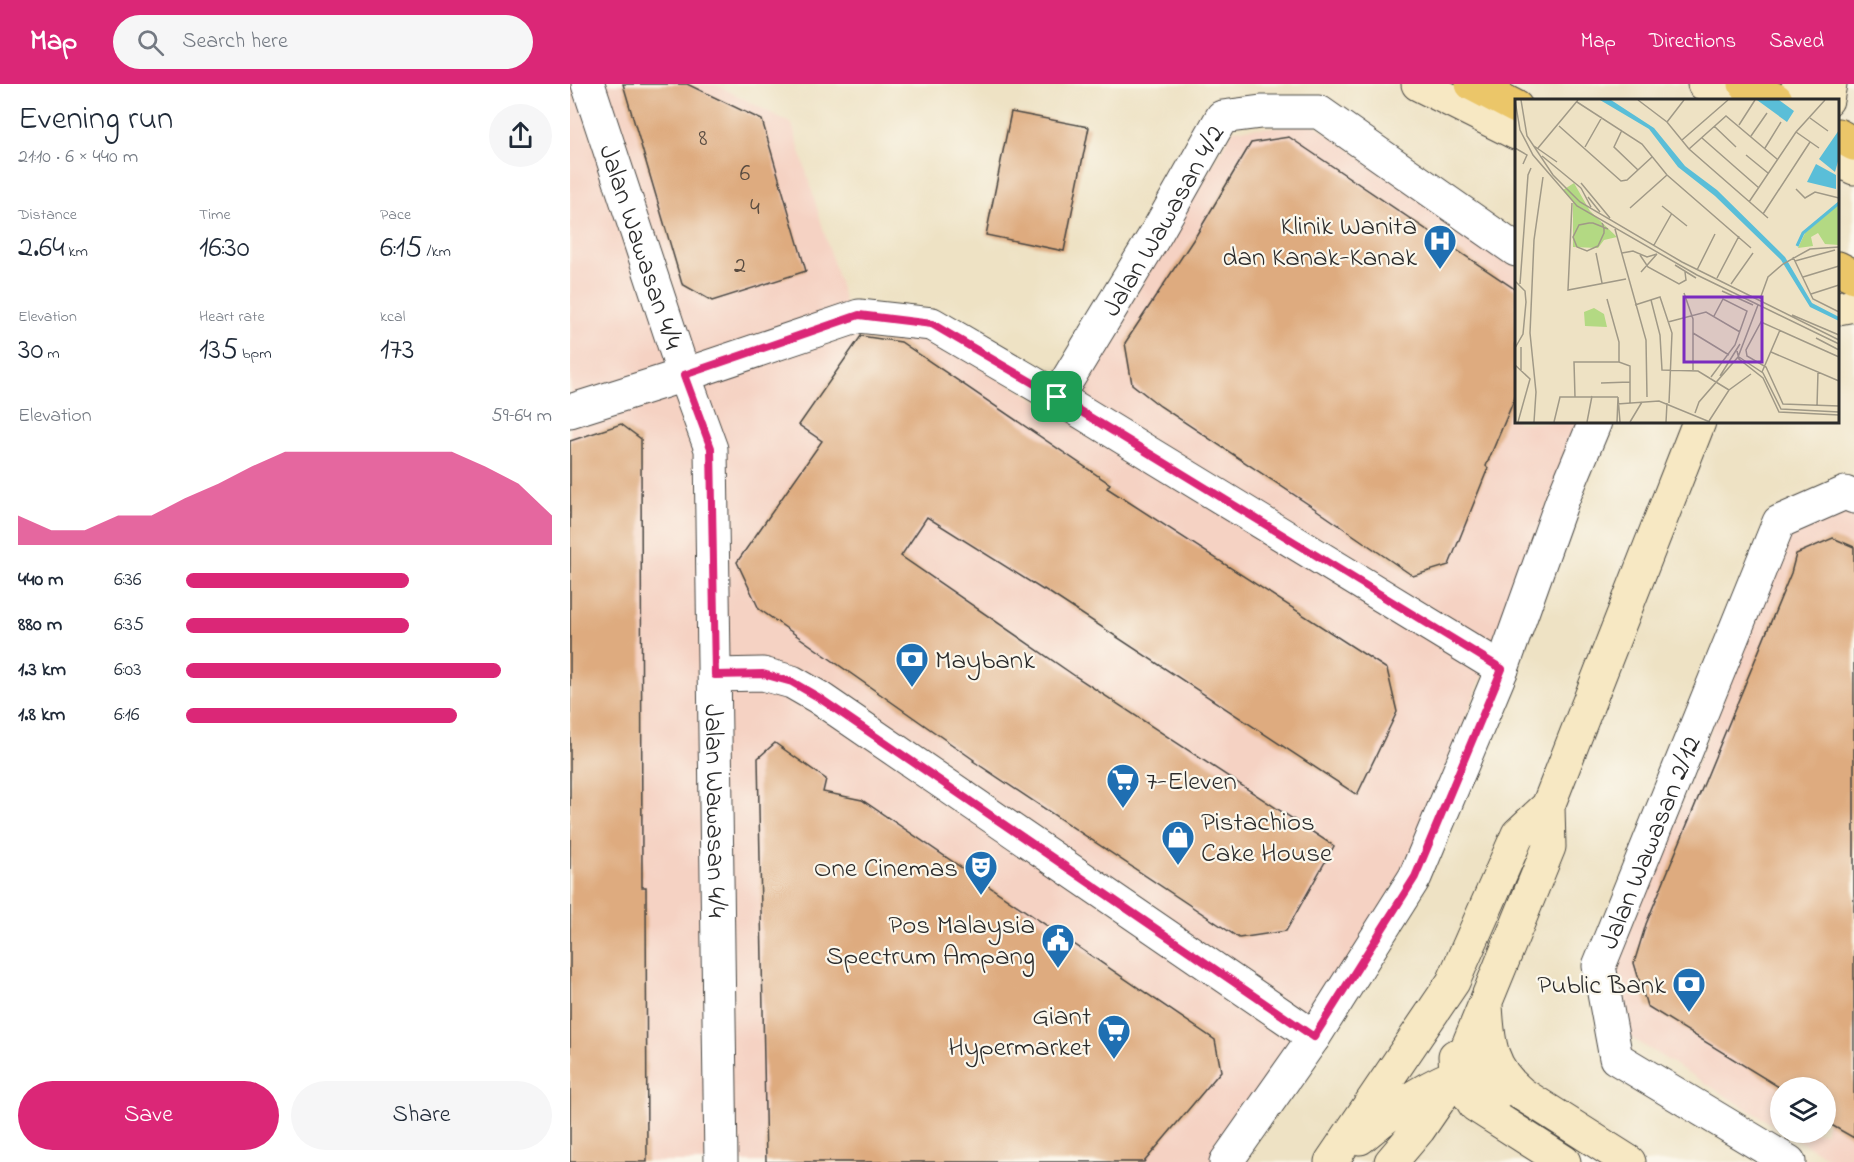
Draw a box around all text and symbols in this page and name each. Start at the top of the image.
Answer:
search box [113,15,533,69]
text: Map [30,22,77,63]
icon: search [134,26,167,59]
text: Search here [182,26,288,58]
text: Map [1580,27,1616,57]
text: Directions [1649,27,1736,57]
text: Saved [1769,27,1824,57]
text: Evening run [18,96,173,144]
inset map [1515,99,1839,423]
button: share [489,104,552,167]
street label: Jalan Wawasan 4/2 [1093,118,1236,325]
house number: 8 [699,122,708,157]
street label: Jalan Wawasan 4/4 [587,140,691,355]
text: 21:10 · 6 × 440 m [18,143,138,172]
house number: 6 [740,157,751,192]
house number: 4 [750,191,760,226]
text: Distance [18,203,77,227]
text: Time [199,203,231,227]
text: Pace [380,203,411,227]
place label: Klinik Wanita dan Kanak-Kanak [1222,208,1417,278]
hospital icon: Klinik Wanita dan Kanak-Kanak [1422,223,1458,270]
text: 2.64 [18,227,65,271]
text: 16:30 [199,227,250,271]
text: 6:15 [380,227,422,271]
text: km [65,240,88,264]
text: /km [422,240,451,264]
house number: 2 [734,249,746,284]
text: Elevation [18,305,77,329]
text: Heart rate [199,305,265,329]
text: kcal [380,305,405,329]
text: 30 [18,329,43,373]
text: 135 [199,329,238,373]
text: 173 [380,329,414,373]
text: m [43,342,60,366]
text: bpm [238,342,272,366]
pin [1031,371,1082,422]
icon: arrive [1040,380,1073,413]
text: Elevation [18,402,92,431]
text: 59–64 m [491,402,552,431]
text: 440 m [18,566,64,595]
text: 6:36 [114,566,142,595]
text: 880 m [18,611,62,640]
text: 6:35 [114,611,144,640]
bank icon: Maybank [894,641,930,688]
place label: Maybank [935,642,1035,681]
text: 1.3 km [18,656,66,685]
text: 6:03 [114,656,141,685]
text: 1.8 km [18,701,65,730]
text: 6:16 [114,701,140,730]
street label: Jalan Wawasan 4/4 [693,704,735,918]
street label: Jalan Wawasan 2/12 [1591,731,1712,956]
supermarket icon: 7-Eleven [1105,762,1141,809]
place label: 7-Eleven [1146,763,1237,802]
place label: Pistachios Cake House [1201,804,1333,874]
shop icon: Pistachios Cake House [1160,819,1196,866]
theatre icon: One Cinemas [963,849,999,896]
place label: One Cinemas [814,850,958,889]
place label: Pos Malaysia Spectrum Ampang [826,907,1035,977]
public building icon: Pos Malaysia Spectrum Ampang [1040,922,1076,969]
bank icon: Public Bank [1671,966,1707,1013]
place label: Public Bank [1537,967,1666,1006]
place label: Giant Hypermarket [948,998,1091,1068]
supermarket icon: Giant Hypermarket [1096,1013,1132,1060]
map controls [1770,1077,1836,1143]
button: layers [1770,1077,1836,1143]
button: Save [18,1081,279,1150]
button: Share [291,1081,552,1150]

